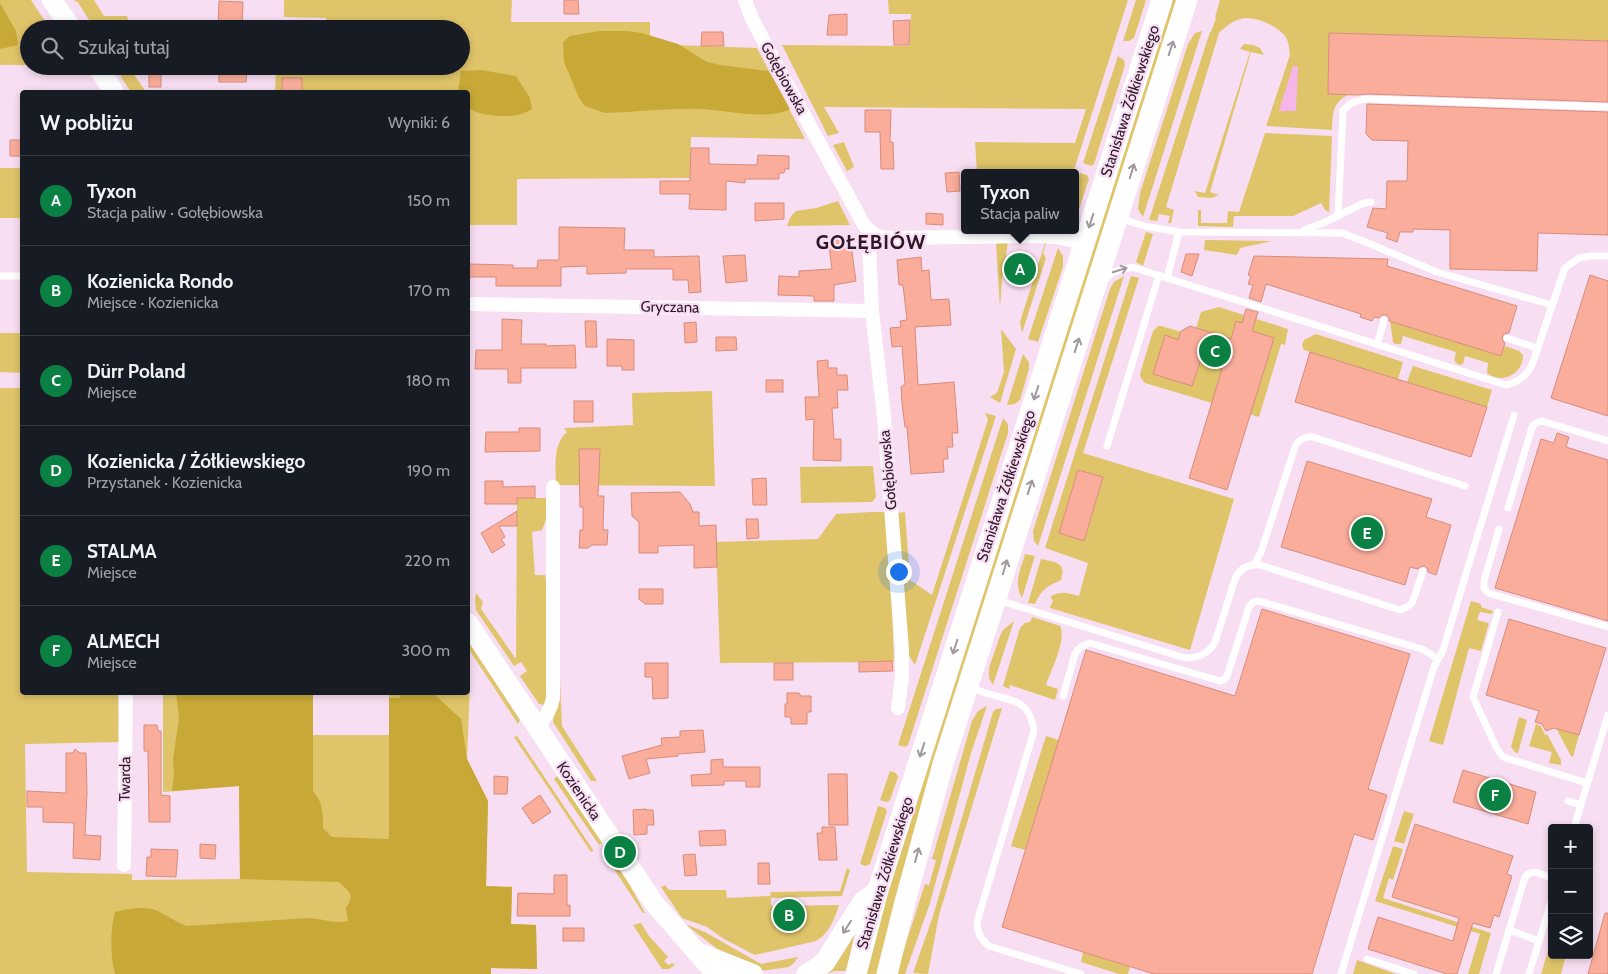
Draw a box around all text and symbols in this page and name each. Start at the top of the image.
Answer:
search box [20,20,470,75]
street label: Stanisława Żółkiewskiego [1096,23,1163,179]
icon: search [38,34,66,62]
text: Szukaj tutaj [78,36,170,59]
street label: Gołębiowska [757,39,812,118]
one-way arrow [1167,41,1176,56]
text: W pobliżu [40,110,133,135]
text: Wyniki: 6 [388,113,450,132]
one-way arrow [1127,164,1137,180]
popup [961,169,1079,234]
text: Tyxon [87,180,137,203]
text: Tyxon [980,181,1030,204]
text: A [51,191,61,210]
text: 150 m [407,191,450,210]
text: Stacja paliw · Gołębiowska [87,203,263,222]
text: Stacja paliw [980,204,1060,223]
one-way arrow [1086,212,1096,228]
district label: GOŁĘBIÓW [816,230,926,254]
pin: A [1004,250,1036,288]
one-way arrow [1112,265,1127,274]
text: Kozienicka Rondo [87,270,233,293]
text: B [51,281,61,300]
text: 170 m [408,281,450,300]
text: Miejsce · Kozienicka [87,293,218,312]
street label: Gryczana [640,297,700,317]
pin: C [1199,332,1231,370]
one-way arrow [1072,337,1082,353]
text: Dürr Poland [87,360,186,383]
text: C [51,371,61,390]
text: 180 m [406,371,450,390]
text: Miejsce [87,383,137,402]
one-way arrow [1031,385,1040,401]
street label: Stanisława Żółkiewskiego [972,408,1039,564]
street label: Gołębiowska [875,429,900,511]
text: Kozienicka / Żółkiewskiego [87,450,305,473]
text: D [50,461,62,480]
text: 190 m [407,461,450,480]
text: Przystanek · Kozienicka [87,473,242,492]
one-way arrow [1026,480,1036,496]
pin: E [1351,514,1383,552]
text: STALMA [87,540,157,563]
text: E [51,551,61,570]
text: 220 m [404,551,450,570]
your location [886,559,912,585]
one-way arrow [1001,559,1011,575]
text: Miejsce [87,563,137,582]
text: ALMECH [87,630,160,653]
one-way arrow [949,639,959,655]
text: F [52,641,60,660]
text: 300 m [401,641,450,660]
text: Miejsce [87,653,137,672]
one-way arrow [917,742,926,757]
street label: Twarda [116,756,134,802]
street label: Kozienicka [553,759,605,824]
pin: F [1479,776,1511,814]
street label: Stanisława Żółkiewskiego [852,794,917,951]
map controls [1548,824,1593,959]
button: + [1548,824,1593,869]
pin: D [604,833,636,871]
one-way arrow [913,847,923,863]
button: − [1548,869,1593,914]
pin: B [773,896,805,934]
button: layers [1548,914,1593,959]
one-way arrow [842,920,852,934]

